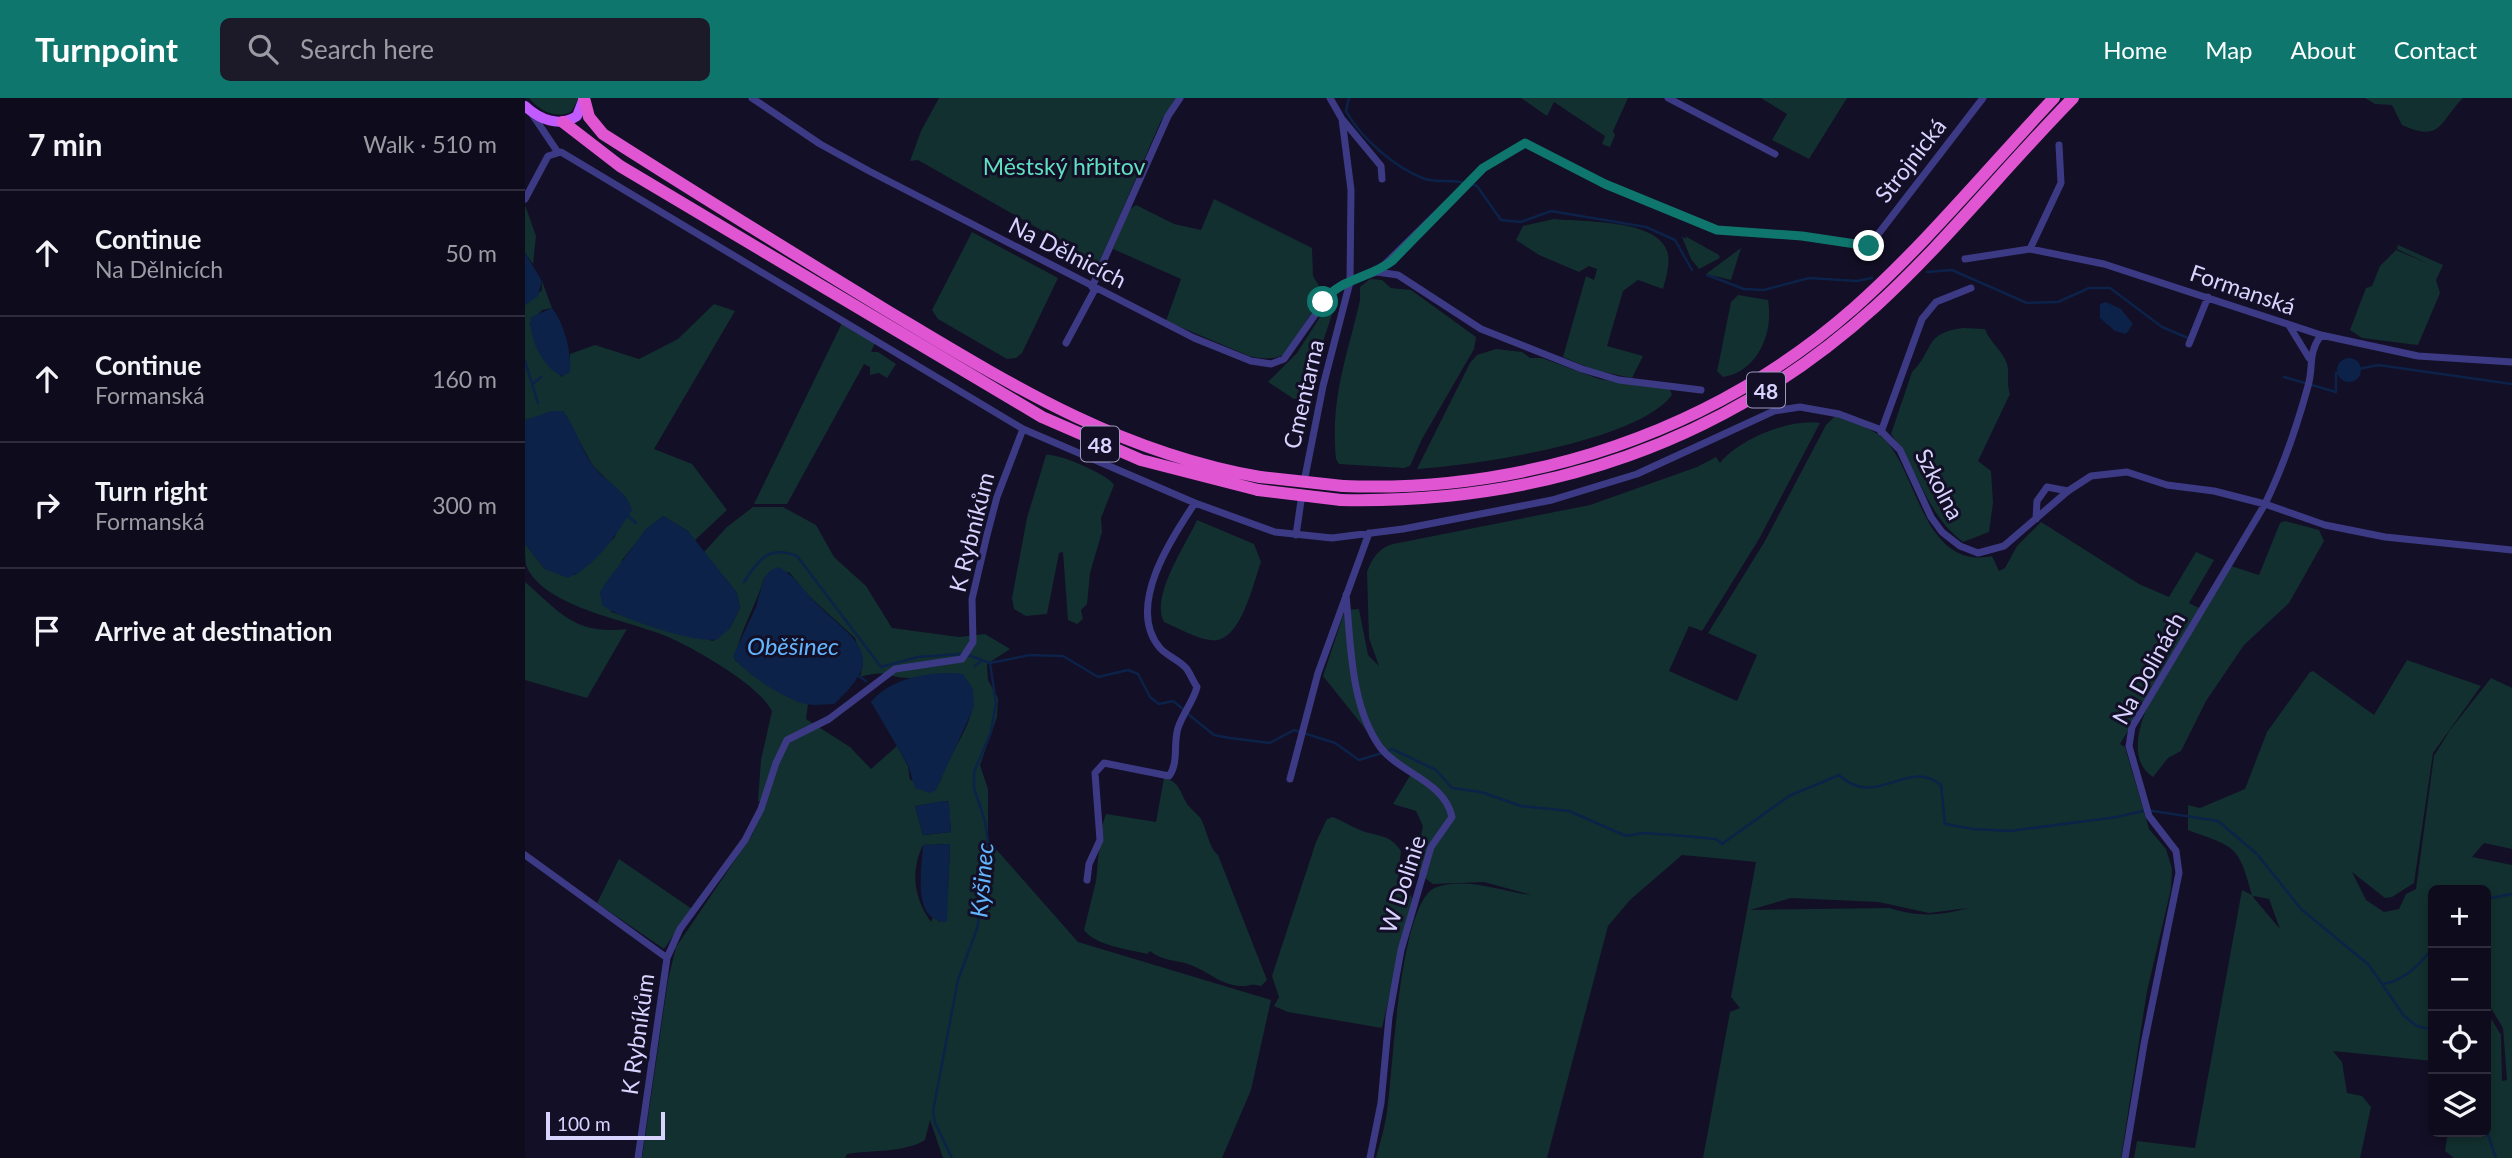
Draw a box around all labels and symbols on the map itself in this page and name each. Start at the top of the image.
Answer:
street label: Strojnická [1868,112,1952,208]
park label: Městský hřbitov [983,152,1145,180]
street label: Na Dělnicích [1005,210,1131,294]
route end [1853,230,1884,261]
street label: Formanská [2187,258,2299,320]
route start [1307,286,1338,317]
street label: Cmentarna [1277,337,1329,451]
road number: 48 [1747,372,1785,408]
road number: 48 [1081,426,1119,462]
street label: Szkolna [1910,444,1970,524]
street label: K Rybníkům [943,469,999,595]
street label: Na Dolinách [2106,607,2190,729]
water label: Oběšinec [747,631,839,660]
street label: W Dolinie [1373,832,1431,936]
water label: Kyšinec [963,841,999,919]
street label: K Rybníkům [615,972,659,1096]
scale bar [546,1109,665,1141]

